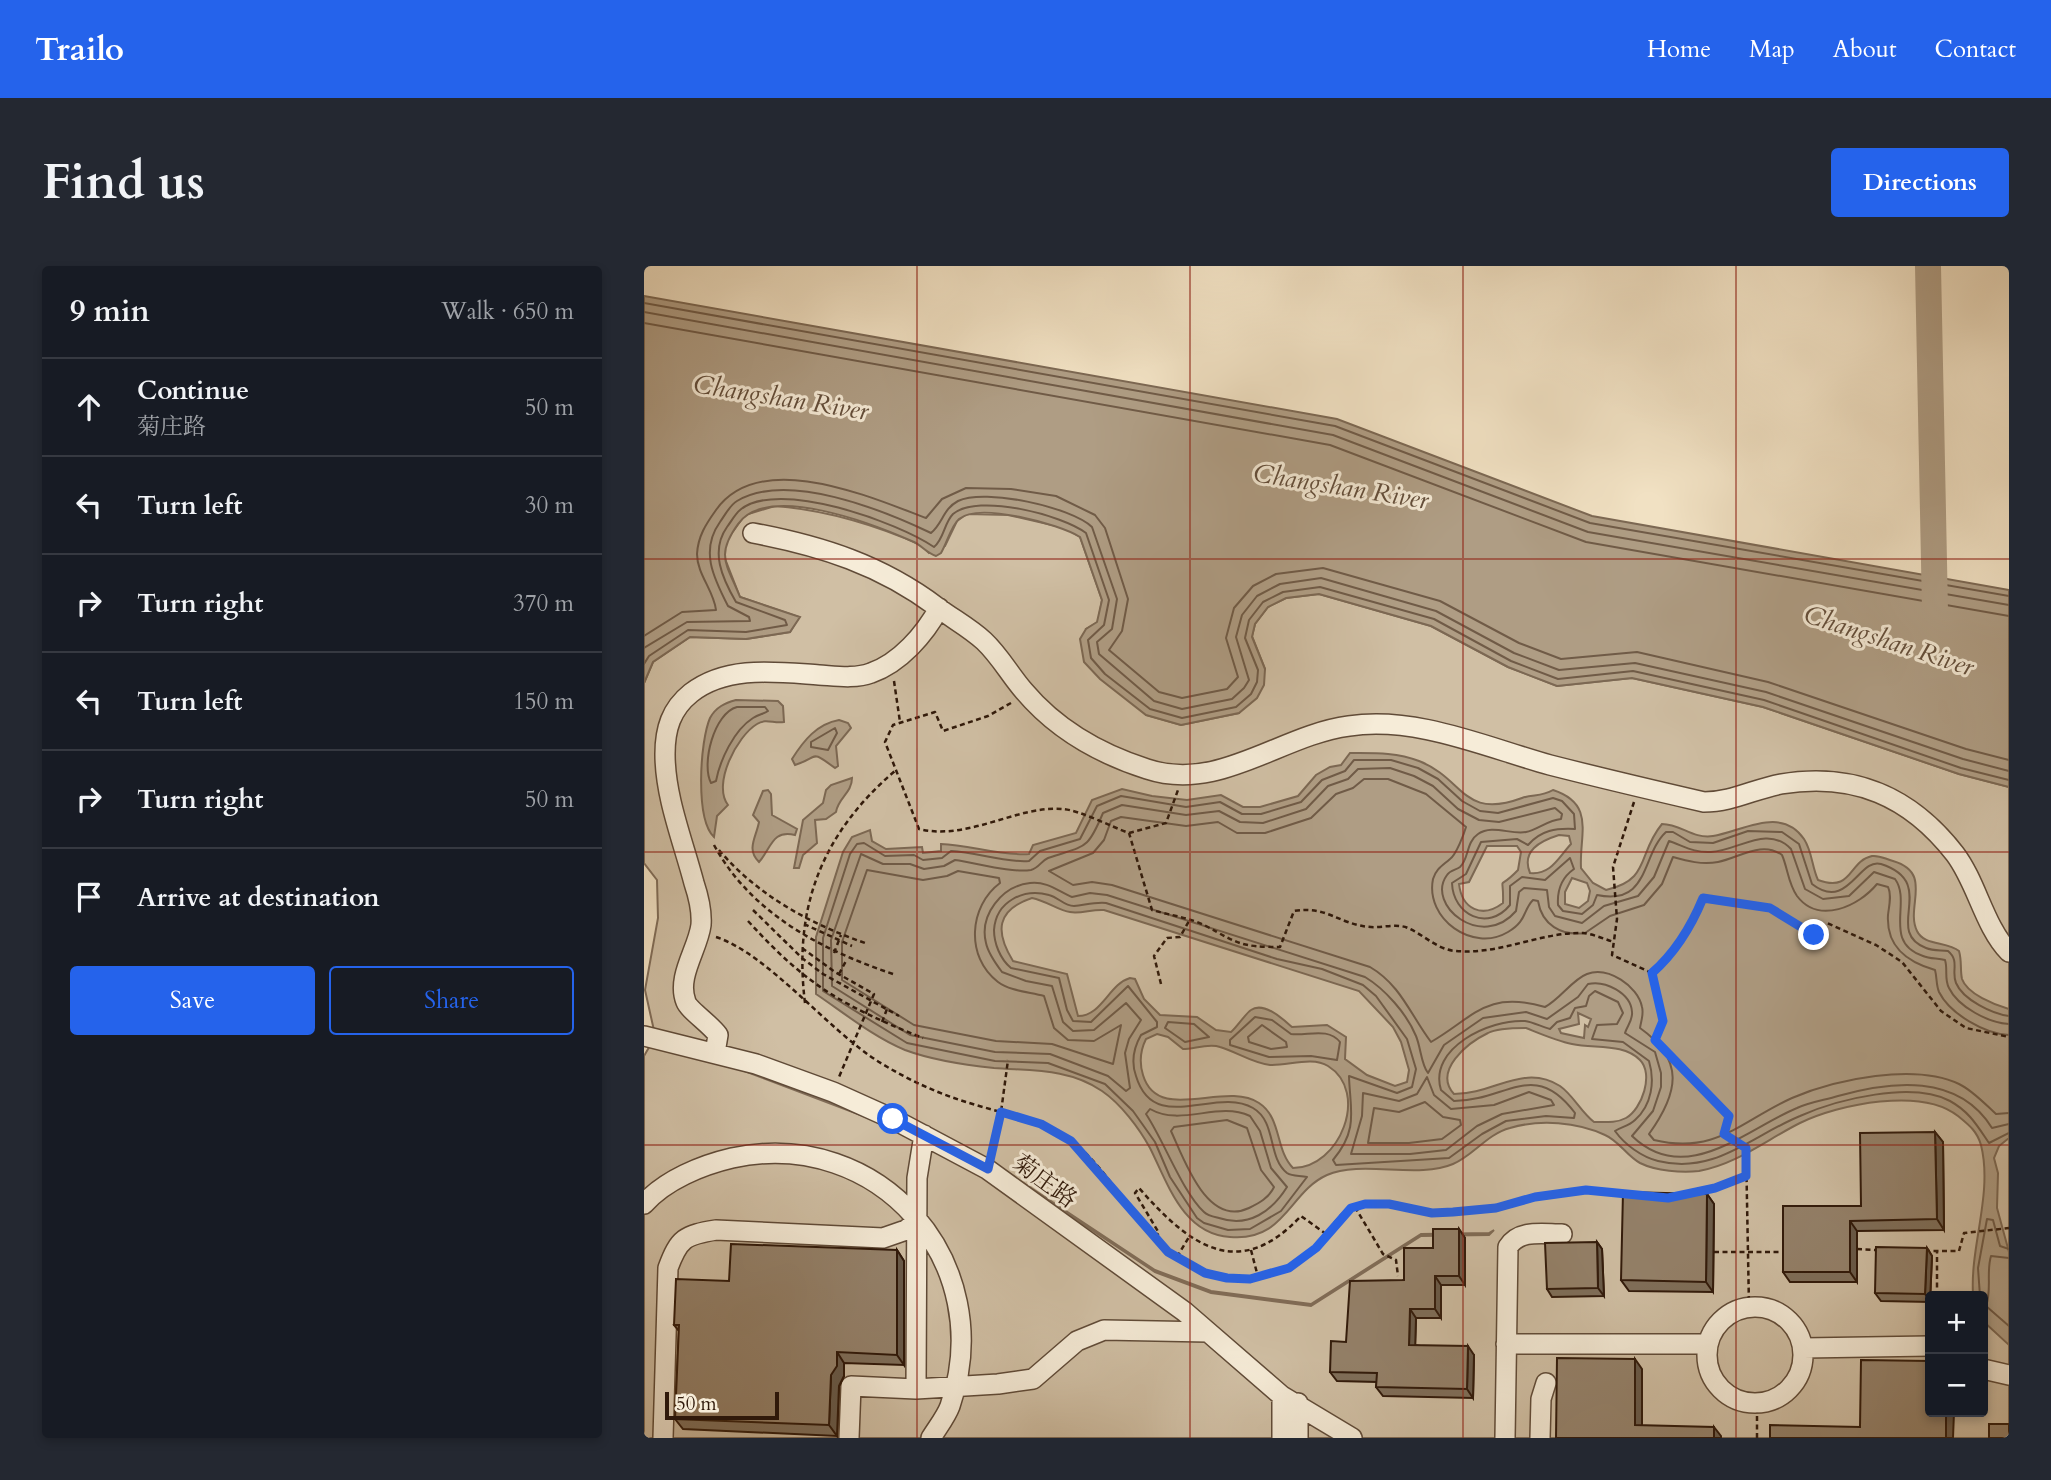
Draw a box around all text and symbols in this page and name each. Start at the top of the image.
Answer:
text: Trailo [35,27,124,72]
text: Home [1647,33,1711,66]
text: Map [1749,33,1795,66]
text: About [1833,33,1897,66]
text: Contact [1935,33,2016,66]
button: Directions [1831,148,2009,217]
text: Find us [42,149,205,216]
text: 9 min [70,291,150,332]
text: Walk · 650 m [441,296,574,327]
water label: Changshan River [691,366,872,429]
text: Continue [137,373,249,408]
icon: ahead [70,388,108,426]
text: 50 m [525,392,574,423]
text: 菊庄路 [137,411,206,442]
water label: Changshan River [1251,455,1432,518]
icon: left [70,486,108,524]
text: Turn left [137,488,242,523]
text: 30 m [525,490,574,521]
icon: right [70,584,108,622]
text: Turn right [137,586,264,621]
text: 370 m [513,588,574,619]
water label: Changshan River [1799,597,1980,685]
icon: left [70,682,108,720]
text: Turn left [137,684,242,719]
text: 150 m [513,686,574,717]
icon: right [70,780,108,818]
text: Turn right [137,782,264,817]
text: 50 m [525,784,574,815]
icon: arrive [70,878,108,916]
text: Arrive at destination [137,880,380,915]
route end [1798,919,1829,950]
button: Save [70,966,315,1035]
button: Share [329,966,574,1035]
route start [877,1103,908,1134]
street label: 菊庄路 [1006,1147,1084,1216]
map controls [1925,1291,1988,1417]
button: + [1925,1291,1988,1354]
button: − [1925,1354,1988,1417]
scale bar [665,1389,779,1421]
text: 50 m [676,1391,717,1417]

